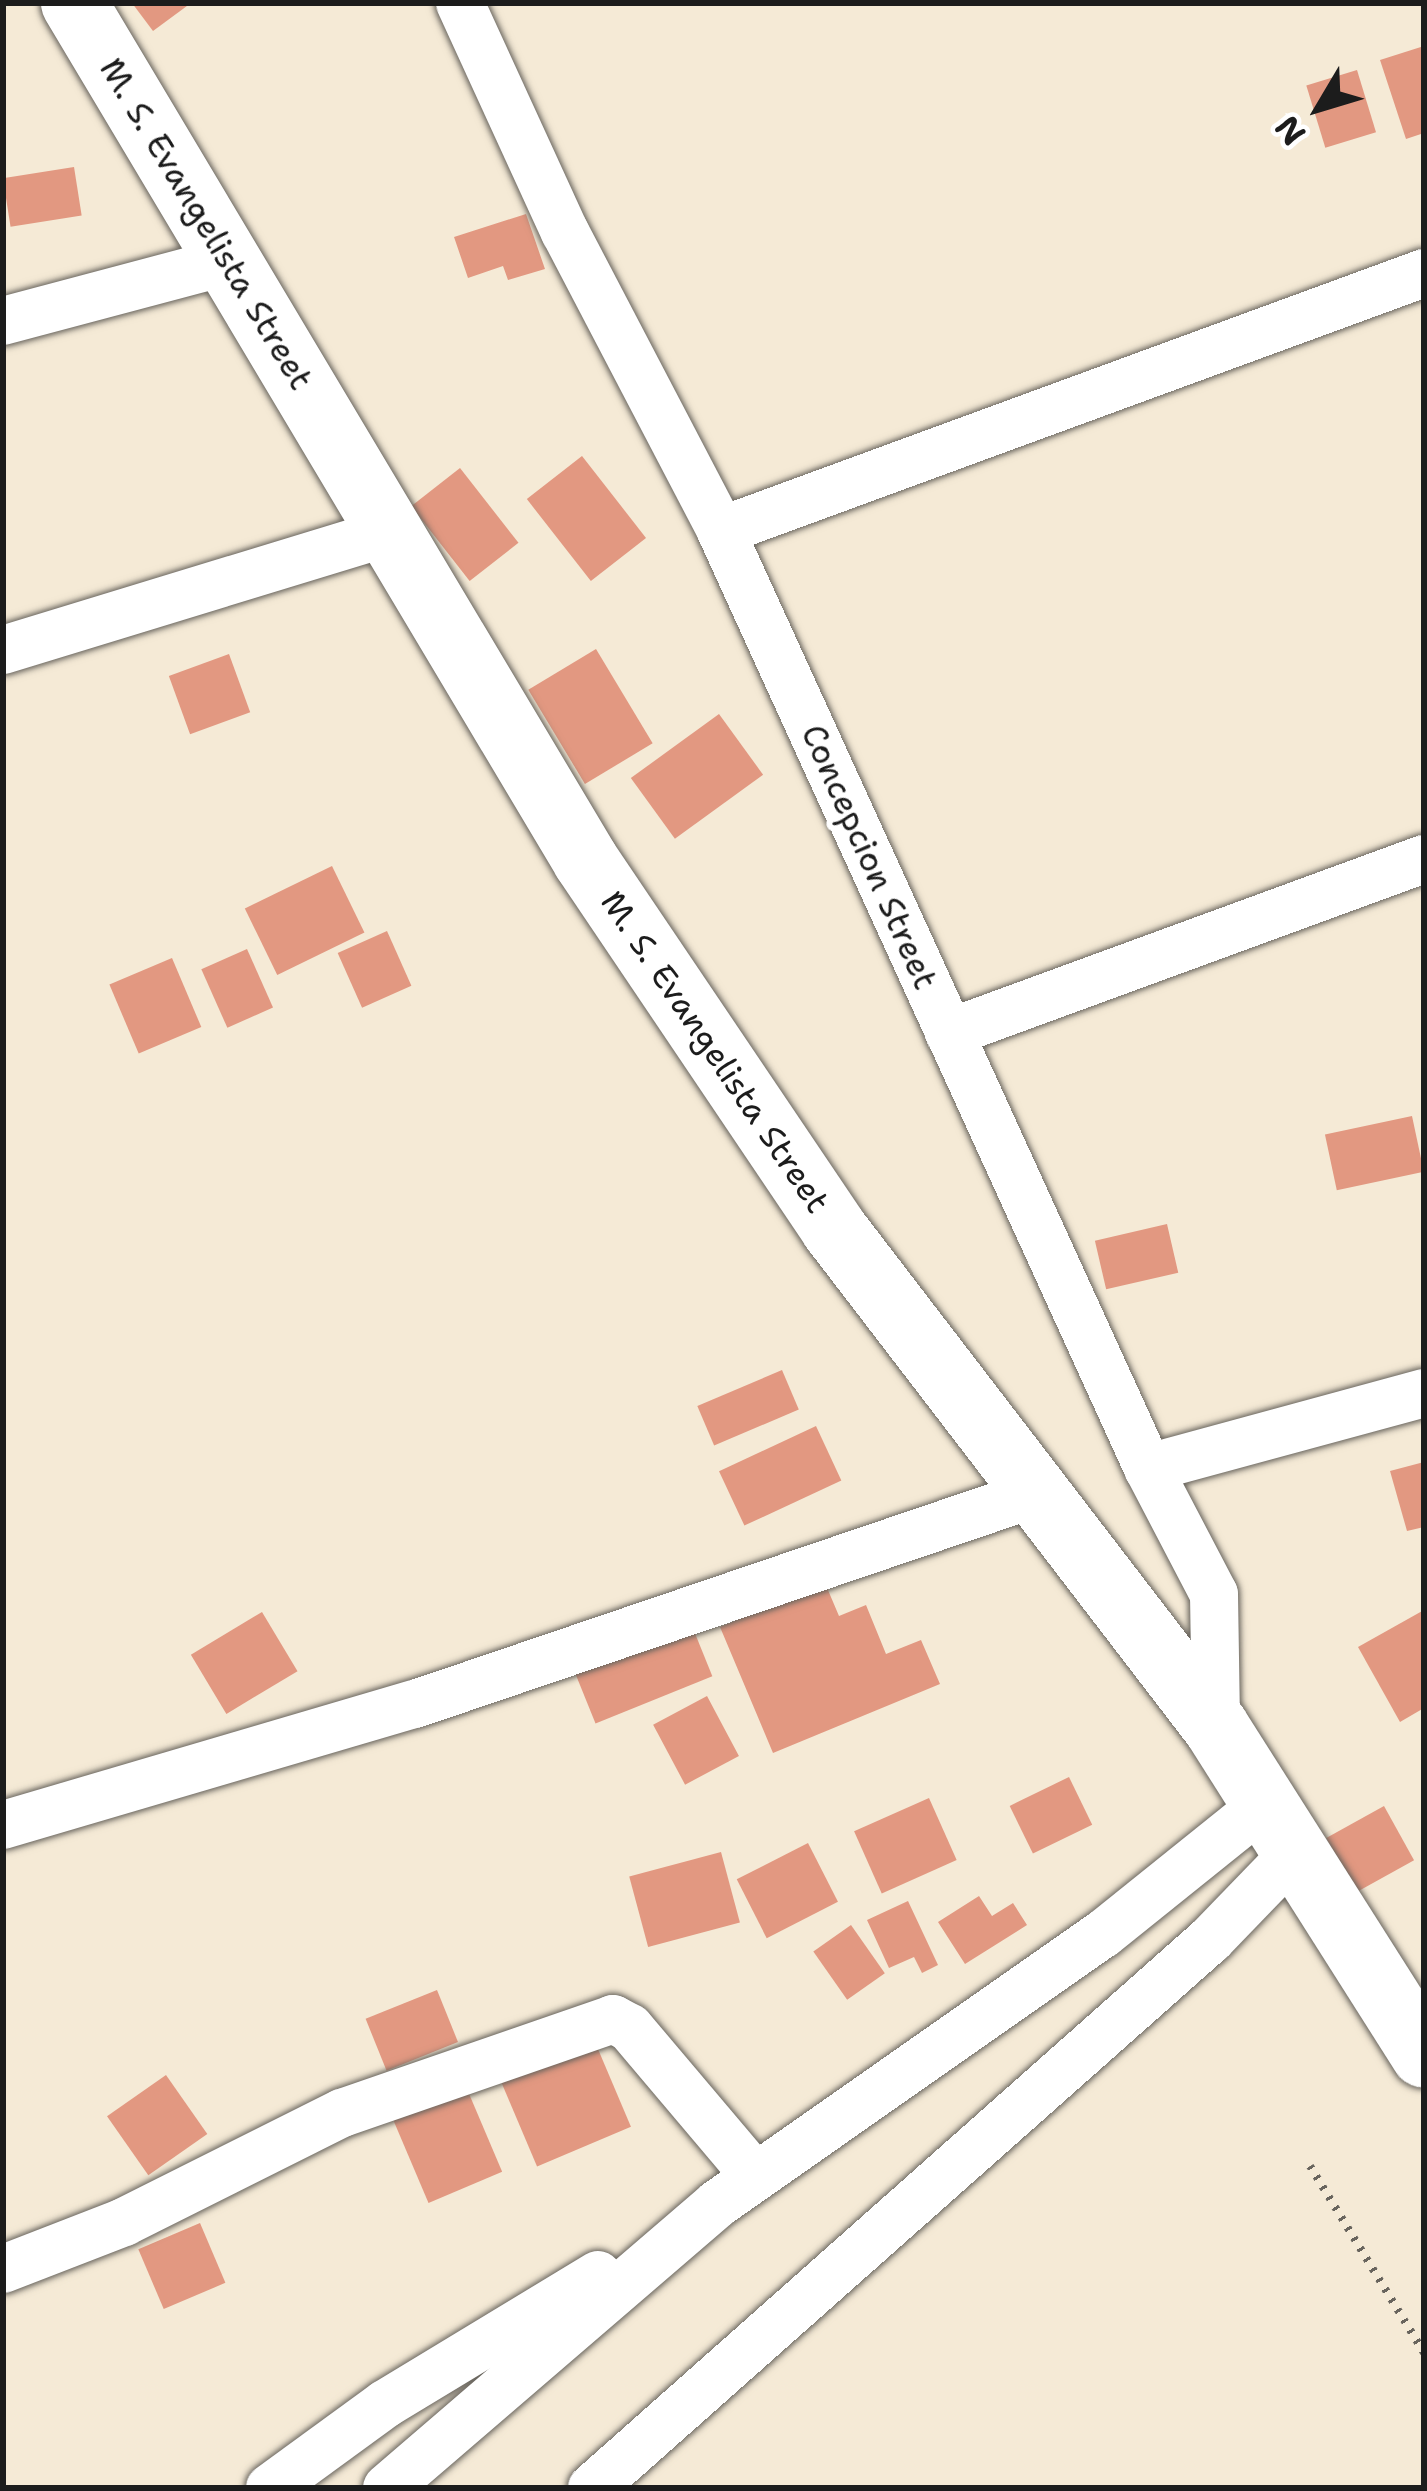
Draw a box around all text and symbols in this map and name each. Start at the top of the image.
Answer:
north arrow [1259,48,1379,168]
street label: M. S. Evangelista Street [91,51,321,397]
text: N [1264,106,1316,155]
street label: Concepcion Street [793,719,945,995]
street label: M. S. Evangelista Street [592,884,838,1220]

